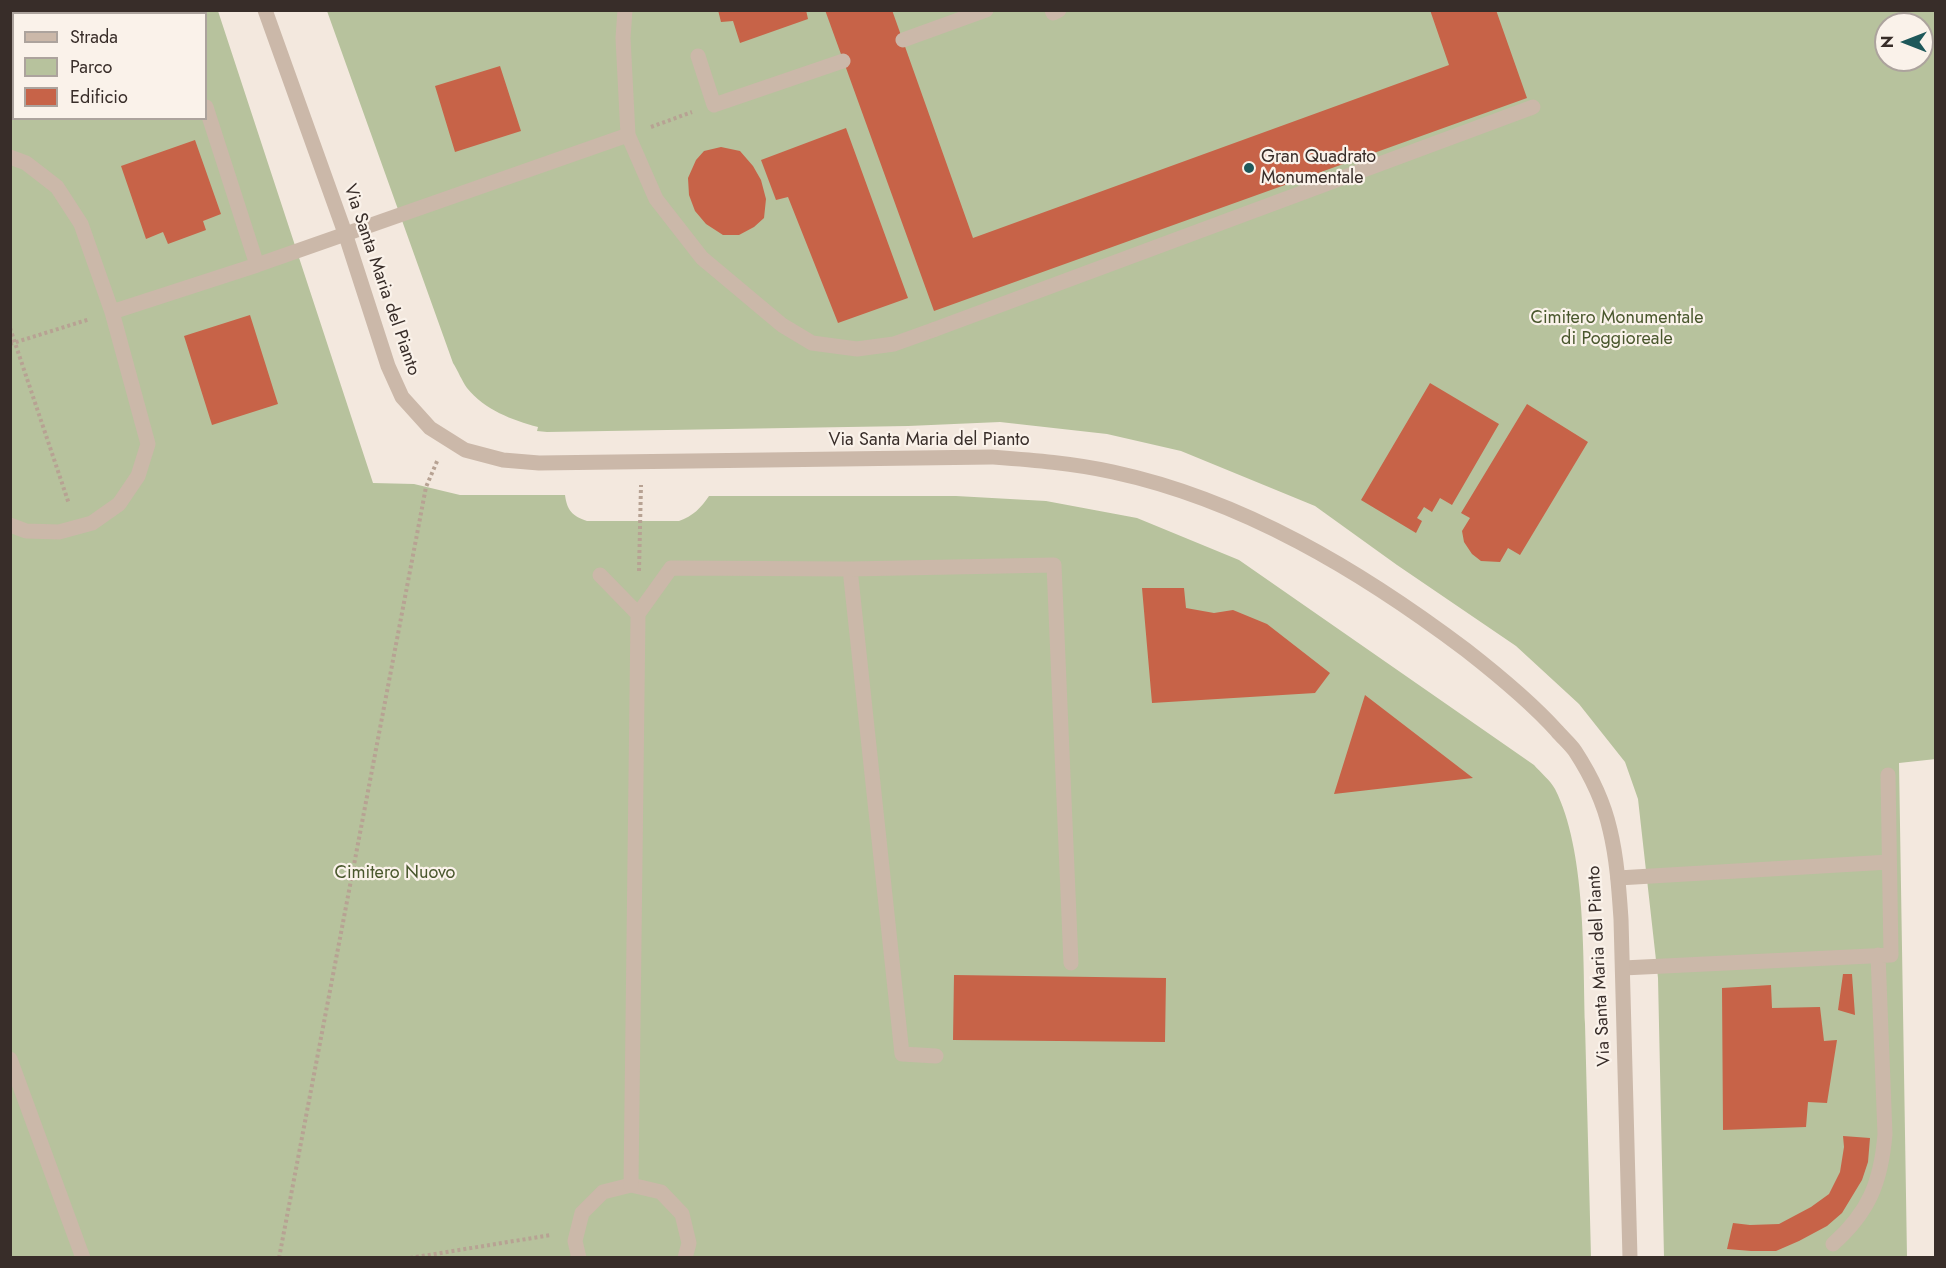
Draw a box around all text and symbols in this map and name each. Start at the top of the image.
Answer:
legend [12,12,207,120]
north arrow [1874,12,1934,72]
text: Strada [70,24,118,50]
text: N [1876,36,1899,48]
text: Parco [70,54,112,80]
text: Edificio [70,84,128,110]
place label: Gran Quadrato Monumentale [1261,147,1376,190]
marker: Gran Quadrato Monumentale [1242,161,1256,175]
street label: Via Santa Maria del Pianto [338,181,424,379]
park label: Cimitero Monumentale di Poggioreale [1531,308,1703,350]
street label: Via Santa Maria del Pianto [829,430,1029,452]
park label: Cimitero Nuovo [335,863,455,885]
street label: Via Santa Maria del Pianto [1584,865,1616,1067]

